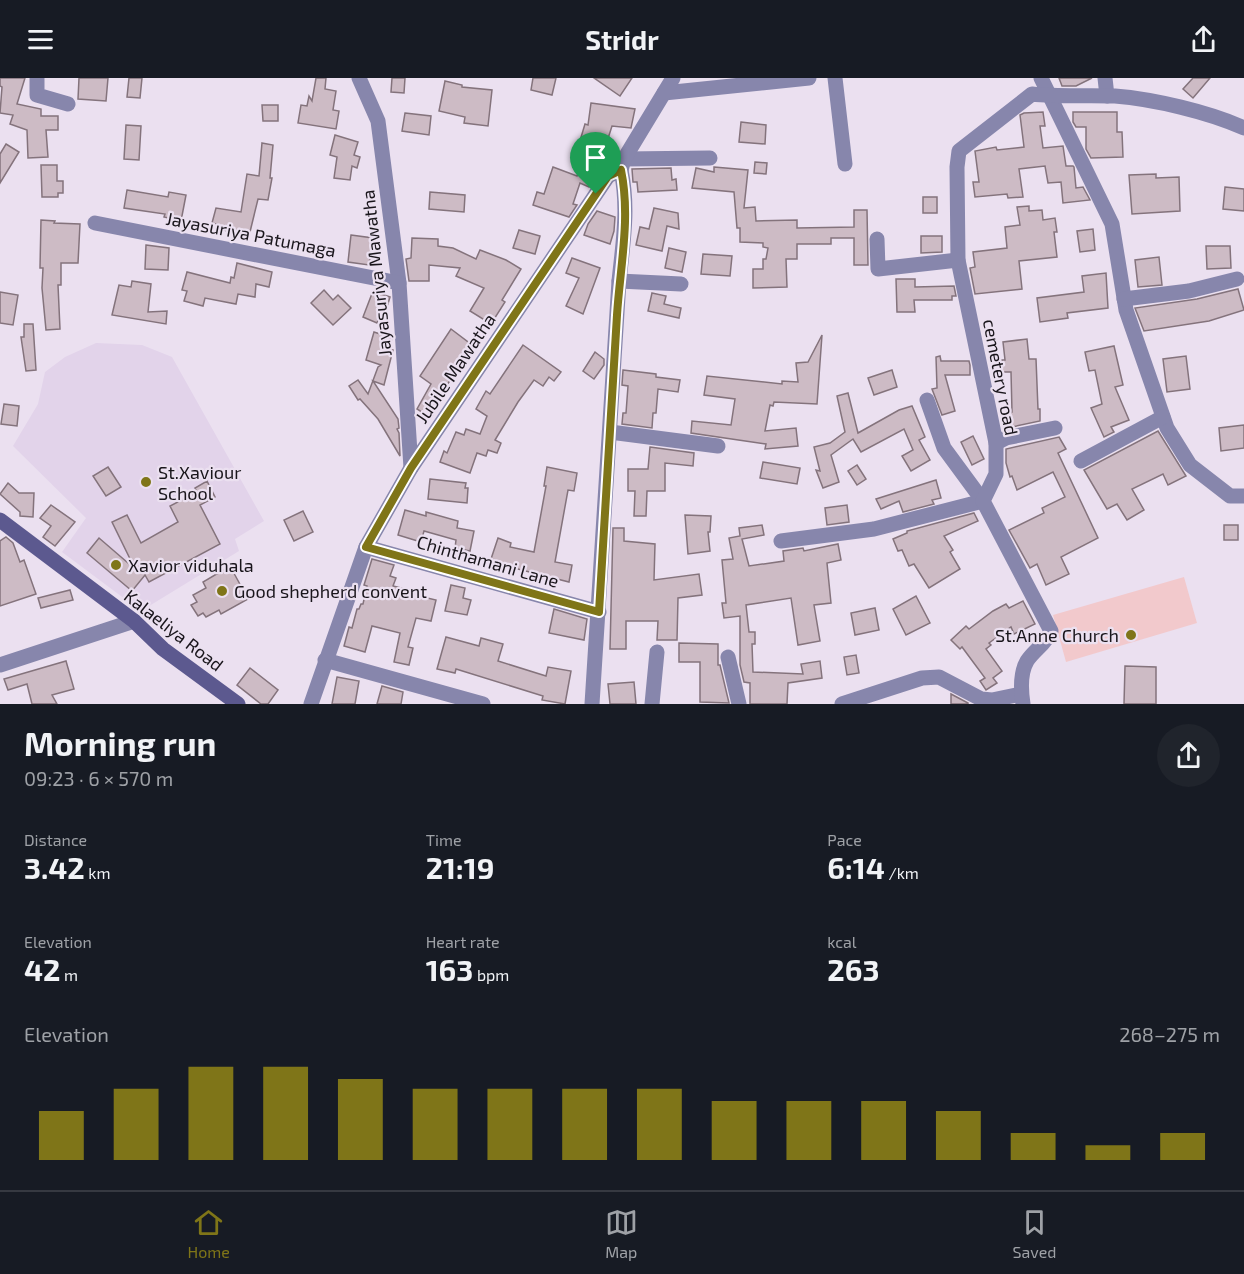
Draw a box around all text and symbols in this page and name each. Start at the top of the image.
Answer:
icon: menu [24,23,57,56]
text: Stridr [585,23,659,55]
icon: share [1187,23,1220,56]
pin [570,132,621,194]
icon: arrive [579,141,612,174]
street label: Jayasuriya Mawatha [356,189,396,357]
street label: Jayasuriya Patumaga [164,207,338,261]
street label: Jubile Mawatha [410,309,500,427]
street label: cemetery road [979,317,1023,437]
place label: St.Xaviour School [158,461,242,504]
marker: St.Xaviour School [139,475,153,489]
street label: Chinthamani Lane [414,530,562,592]
place label: Xavior viduhala [128,554,254,576]
marker: Xavior viduhala [109,558,123,572]
place label: Good shepherd convent [234,580,427,602]
street label: Kalaeliya Road [120,584,228,676]
marker: Good shepherd convent [215,584,229,598]
place label: St.Anne Church [995,624,1119,646]
marker: St.Anne Church [1124,628,1138,642]
text: Morning run [24,723,216,763]
button: share [1157,724,1220,787]
text: 09:23 · 6 × 570 m [24,766,173,790]
text: Distance [24,830,87,849]
text: Time [426,830,462,849]
text: Pace [827,830,862,849]
text: 3.42 [24,849,85,885]
text: 21:19 [426,849,494,885]
text: 6:14 [827,849,885,885]
text: km [85,863,110,882]
text: /km [885,863,919,882]
text: Elevation [24,932,92,951]
text: Heart rate [426,932,500,951]
text: kcal [827,932,857,951]
text: 42 [24,951,61,987]
text: 163 [426,951,473,987]
text: 263 [827,951,879,987]
text: m [61,965,78,984]
text: bpm [473,965,509,984]
text: Elevation [24,1022,109,1046]
text: 268–275 m [1119,1022,1220,1046]
tab: Home [187,1206,230,1261]
tab: Map [605,1206,638,1261]
tab: Saved [1013,1206,1057,1261]

